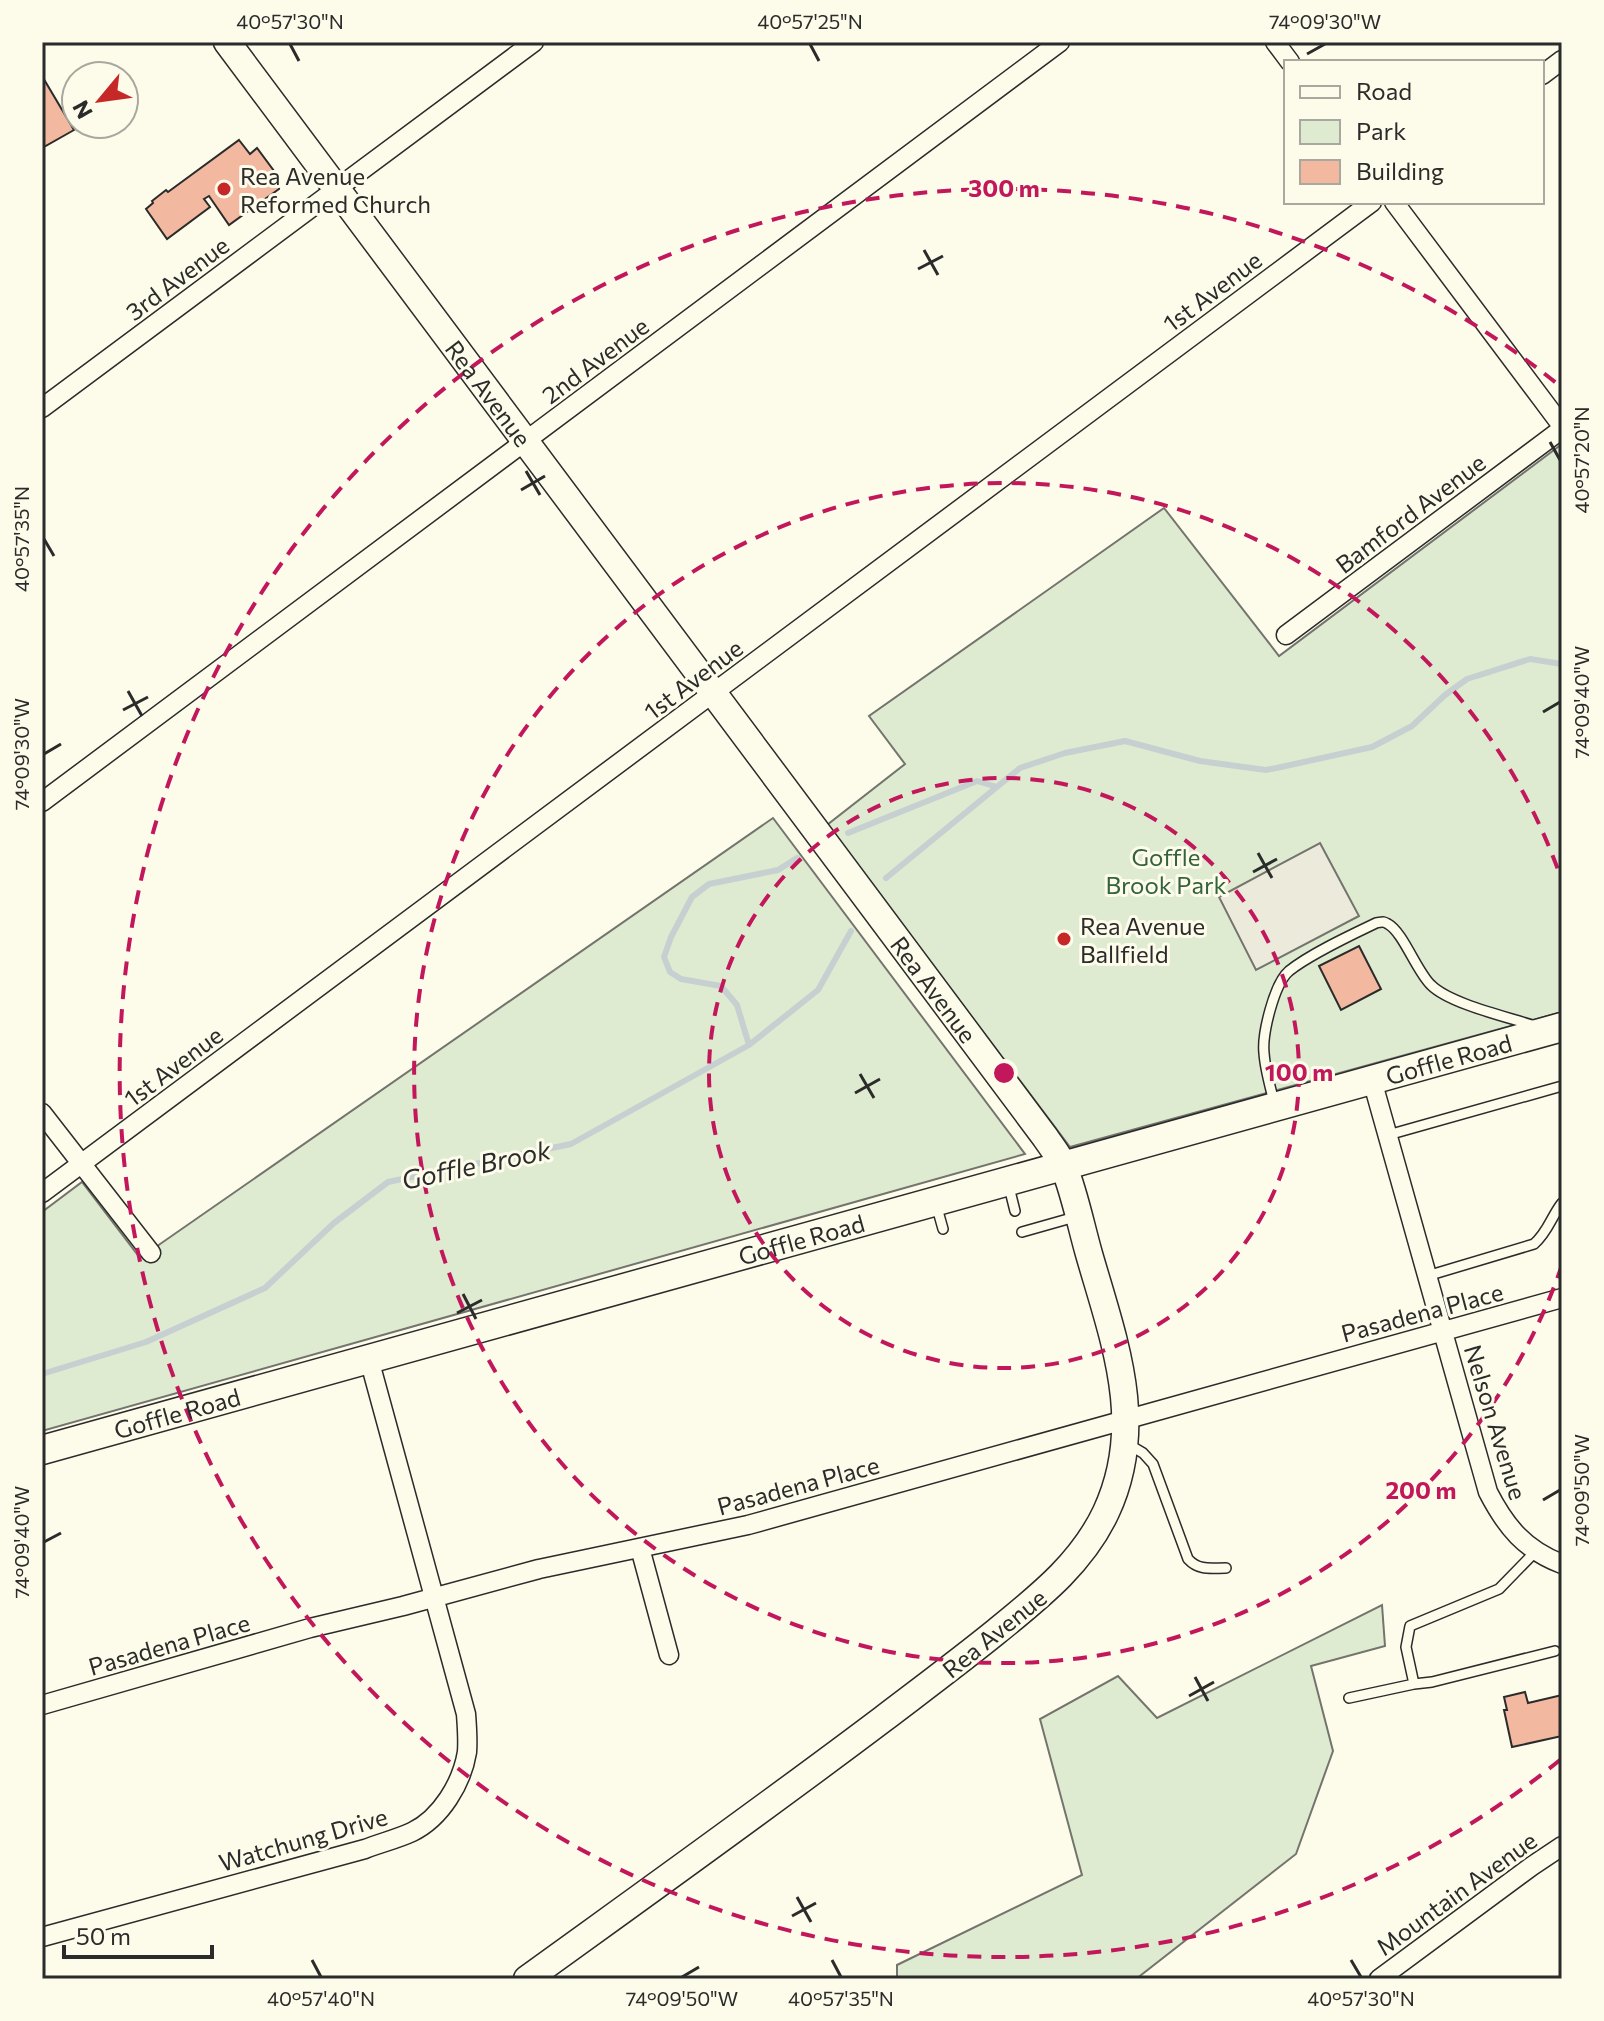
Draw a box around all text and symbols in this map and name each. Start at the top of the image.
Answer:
text: 40°57'30"N [236,9,344,33]
text: 40°57'25"N [757,9,863,33]
text: 74°09'30"W [1269,9,1381,33]
north arrow [60,60,140,140]
legend [1284,60,1544,204]
text: Road [1356,76,1412,105]
text: N [66,96,98,124]
text: Park [1356,116,1406,145]
text: Building [1356,156,1444,185]
place label: Rea Avenue Reformed Church [240,161,431,218]
text: 300 m [968,173,1040,202]
marker: Rea Avenue Reformed Church [215,180,233,198]
street label: 3rd Avenue [120,230,234,326]
street label: 1st Avenue [1157,245,1267,337]
street label: 2nd Avenue [536,311,654,409]
street label: Rea Avenue [440,334,538,452]
text: 40°57'20"N [1569,406,1593,514]
street label: Bamford Avenue [1329,447,1491,579]
text: 40°57'35"N [9,486,33,592]
street label: 1st Avenue [638,633,748,725]
text: 74°09'40"W [1569,646,1593,758]
text: 74°09'30"W [9,698,33,810]
park label: Goffle Brook Park [1105,842,1227,899]
place label: Rea Avenue Ballfield [1080,911,1205,968]
street label: Rea Avenue [885,930,983,1048]
marker: Rea Avenue Ballfield [1055,930,1073,948]
street label: 1st Avenue [118,1020,228,1112]
street label: Goffle Road [1382,1027,1515,1090]
text: 100 m [1265,1057,1333,1086]
centre of rings [990,1059,1018,1087]
water label: Goffle Brook [399,1133,554,1195]
street label: Goffle Road [735,1207,867,1270]
street label: Pasadena Place [1338,1276,1506,1348]
street label: Nelson Avenue [1459,1341,1533,1503]
street label: Goffle Road [111,1381,243,1444]
text: 74°09'50"W [1569,1434,1593,1546]
street label: Pasadena Place [714,1449,882,1521]
text: 200 m [1386,1475,1456,1504]
text: 74°09'40"W [9,1486,33,1598]
street label: Rea Avenue [936,1582,1052,1684]
street label: Pasadena Place [85,1607,253,1681]
street label: Watchung Drive [215,1801,391,1877]
street label: Mountain Avenue [1370,1825,1542,1961]
scale bar [64,1909,212,1959]
text: 50 m [76,1921,131,1950]
text: 40°57'40"N [267,1986,375,2010]
text: 74°09'50"W [626,1986,738,2010]
text: 40°57'35"N [788,1986,894,2010]
text: 40°57'30"N [1307,1986,1415,2010]

